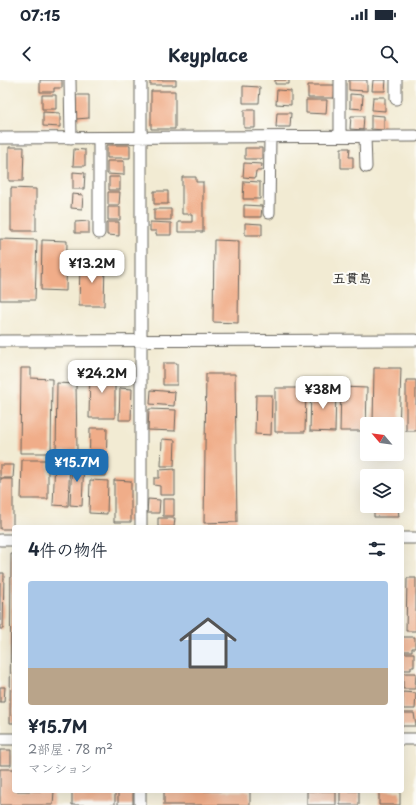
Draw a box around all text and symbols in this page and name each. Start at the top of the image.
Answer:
text: 07:15 [20,3,61,26]
text: Keyplace [168,41,248,68]
icon: back [16,43,38,65]
icon: search [378,43,400,65]
pin: ¥13.2M [59,250,125,284]
text: ¥13.2M [69,253,115,272]
district label: 五貫島 [332,268,372,287]
pin: ¥24.2M [69,360,135,394]
text: ¥24.2M [77,363,127,382]
pin: ¥38M [299,376,347,410]
text: ¥38M [305,379,341,398]
north arrow [360,417,404,461]
map controls [360,417,404,513]
pin: ¥15.7M [44,449,110,483]
text: ¥15.7M [54,452,100,471]
button: layers [360,469,404,513]
text: 4件の物件 [28,536,108,562]
icon: filters [366,538,388,560]
icon: home [172,607,244,679]
text: ¥15.7M [28,713,87,739]
text: 2部屋 · 78 m² [28,739,113,758]
text: マンション [28,758,92,777]

